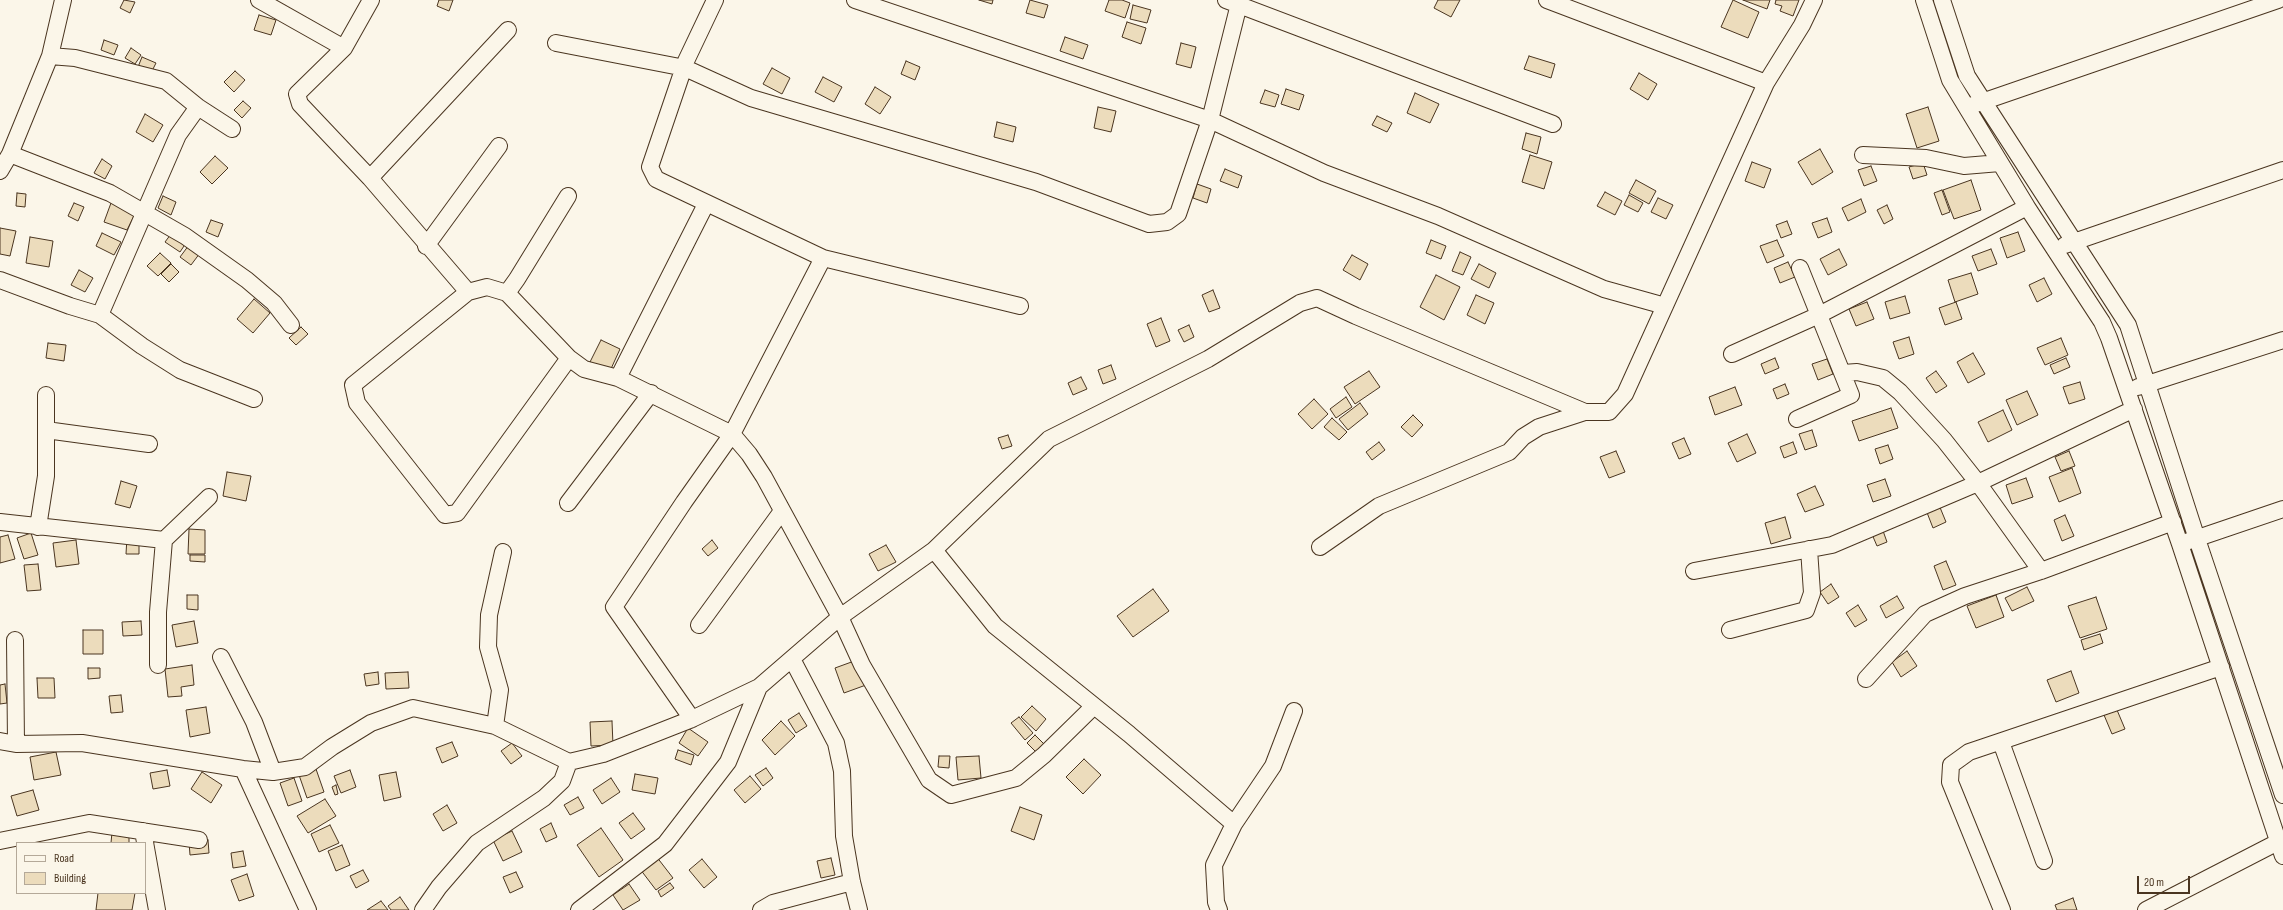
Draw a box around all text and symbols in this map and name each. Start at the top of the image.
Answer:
legend [16,842,146,894]
text: Road [54,851,74,866]
scale bar [2139,868,2192,894]
text: Building [54,871,86,886]
text: 20 m [2144,875,2164,890]

